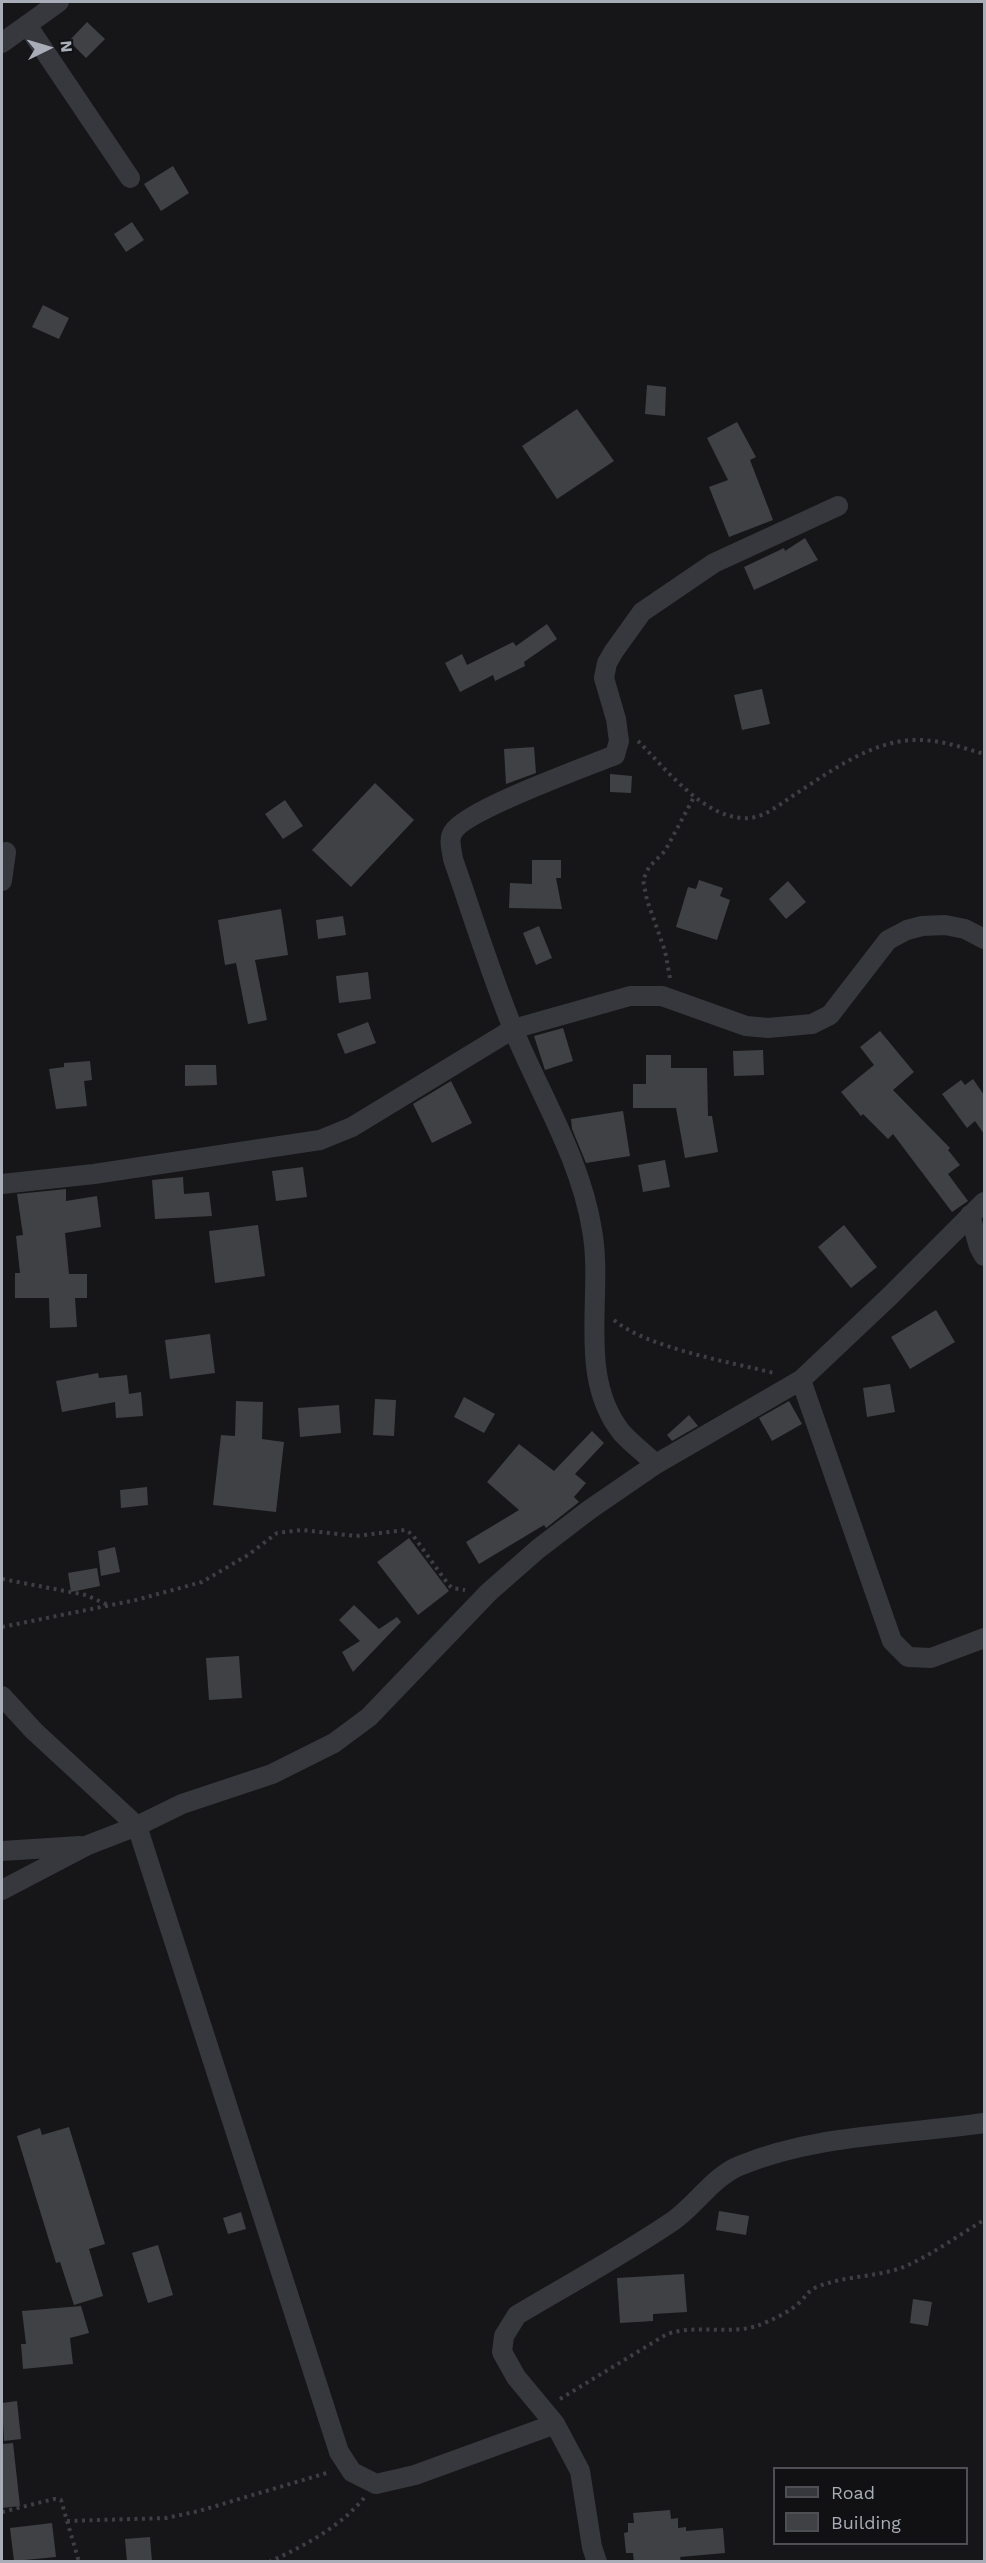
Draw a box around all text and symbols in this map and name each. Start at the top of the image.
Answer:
north arrow [18,18,78,78]
text: N [56,40,76,53]
legend [773,2467,968,2545]
text: Road [831,2482,875,2503]
text: Building [831,2512,901,2533]

